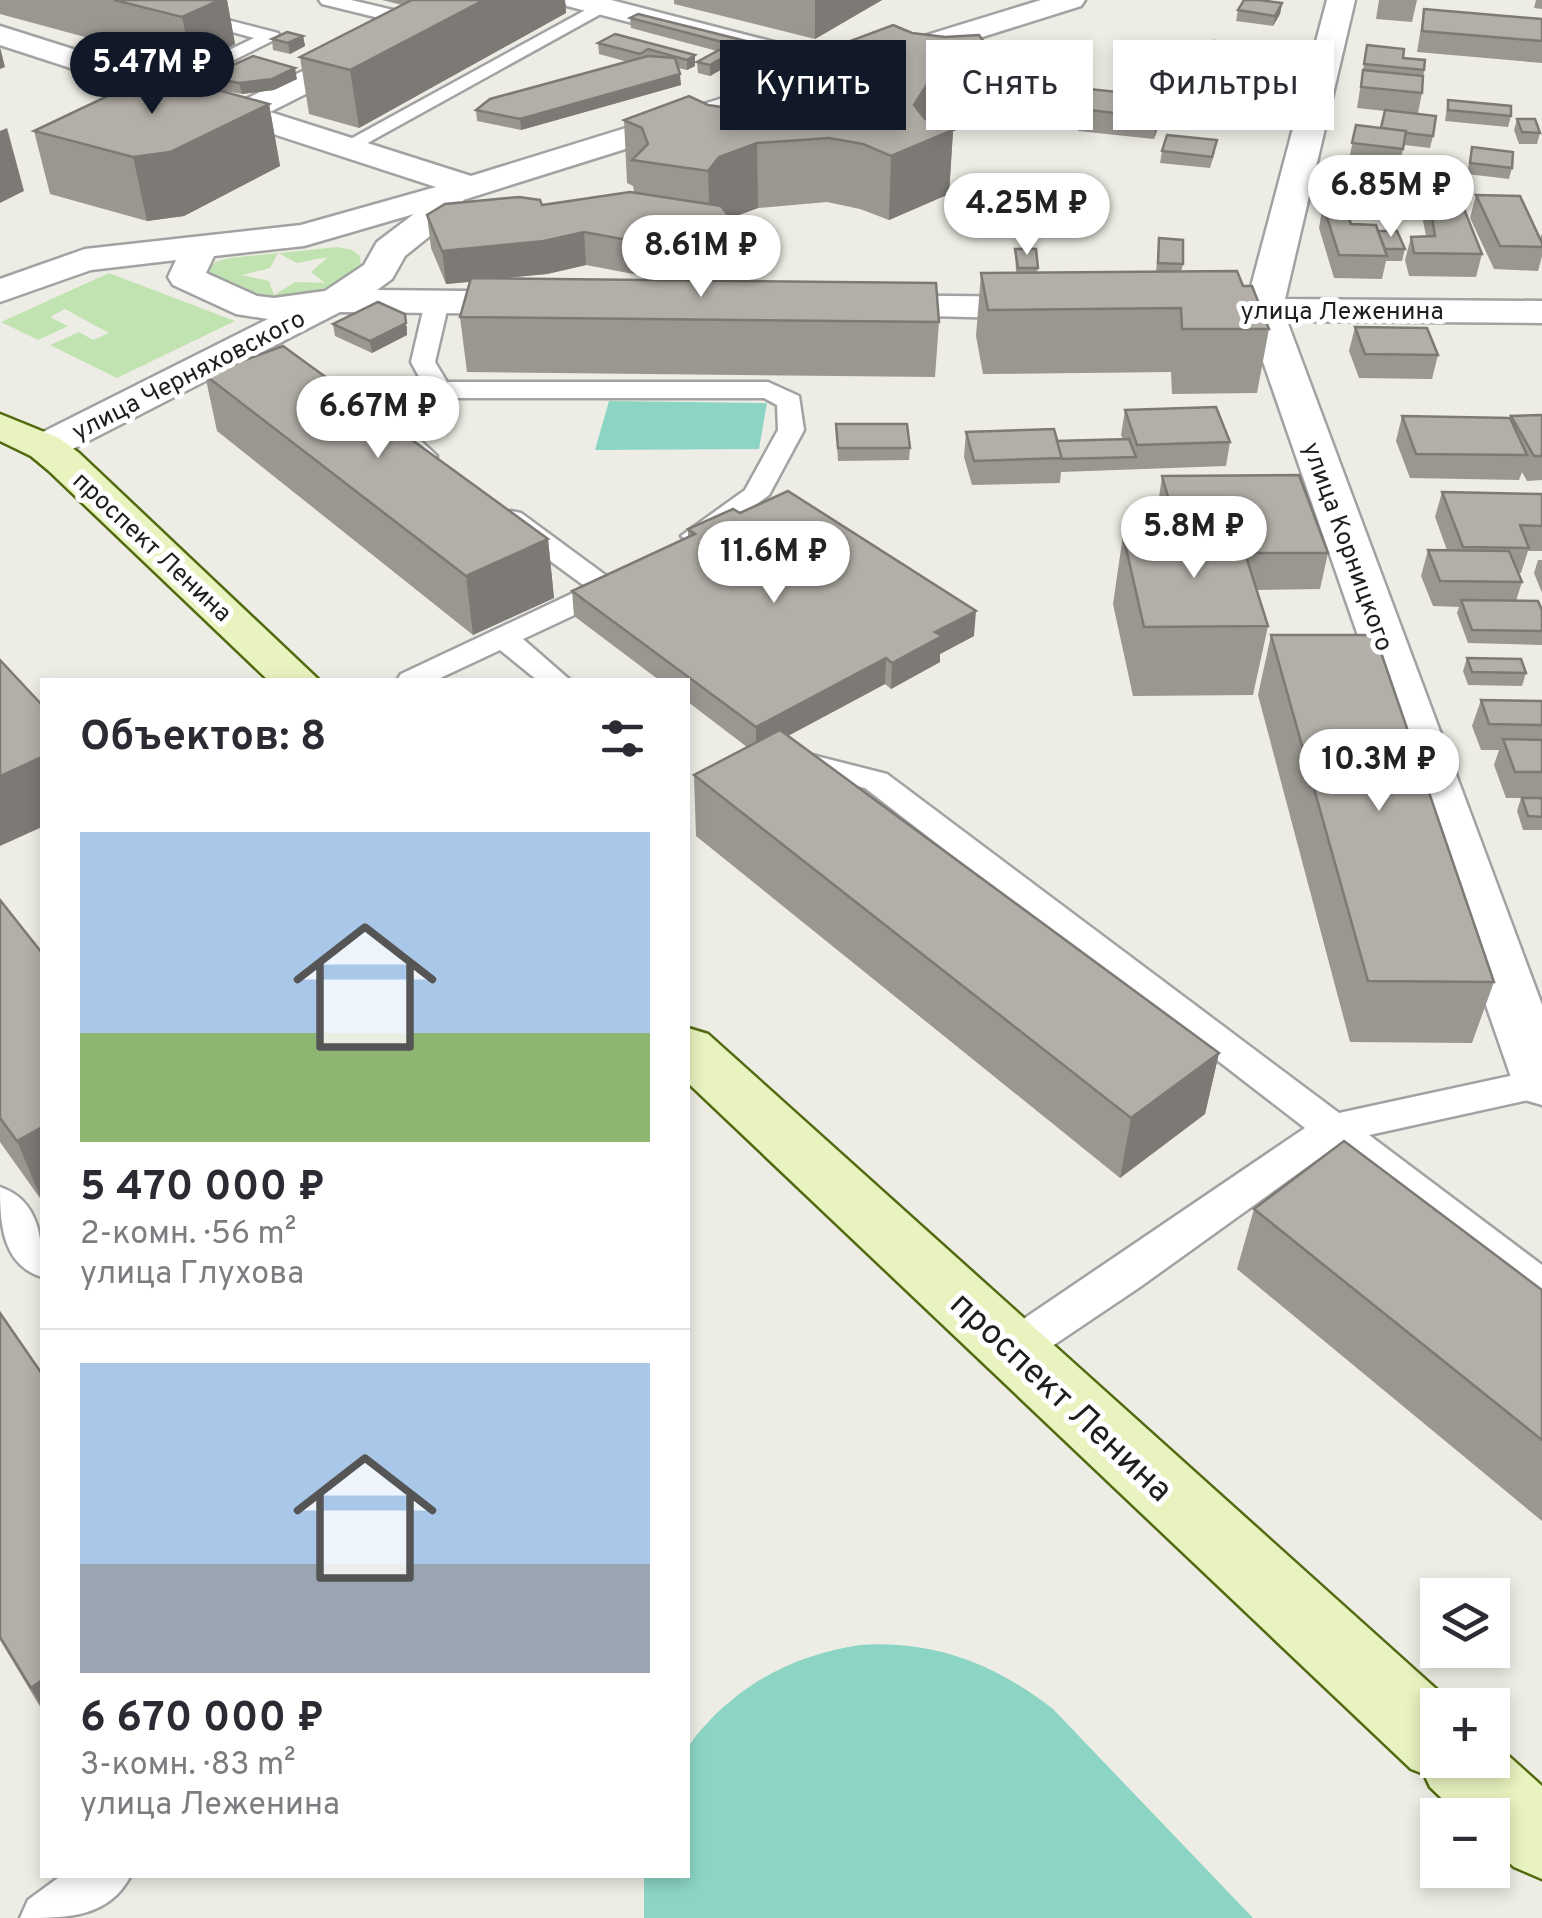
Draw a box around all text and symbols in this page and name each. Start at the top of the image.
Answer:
pin: 5.47M ₽ [60,32,244,117]
chip: Купить [720,40,906,130]
chip: Снять [926,40,1093,130]
chip: Фильтры [1113,40,1334,130]
text: 5.47M ₽ [92,44,212,84]
pin: 6.85M ₽ [1299,155,1483,240]
text: 6.85M ₽ [1330,167,1452,207]
pin: 4.25M ₽ [935,173,1119,258]
text: 4.25M ₽ [966,185,1088,225]
pin: 8.61M ₽ [609,215,793,300]
text: 8.61M ₽ [644,227,758,267]
street label: улица Леженина [1240,297,1444,329]
street label: улица Черняховского [67,304,311,449]
pin: 6.67M ₽ [286,376,470,461]
text: 6.67M ₽ [318,388,438,428]
street label: улица Корницкого [1293,438,1399,656]
street label: проспект Ленина [65,466,237,630]
pin: 5.8M ₽ [1113,496,1275,581]
text: 5.8M ₽ [1143,508,1245,548]
pin: 11.6M ₽ [682,521,866,606]
text: 11.6M ₽ [720,533,828,573]
icon: filters [595,711,650,766]
text: Объектов: 8 [80,712,326,765]
pin: 10.3M ₽ [1287,729,1471,814]
text: 10.3M ₽ [1321,741,1437,781]
icon: home [275,897,455,1077]
text: 5 470 000 ₽ [80,1162,325,1215]
text: 2-комн. · 56 m² [80,1215,296,1255]
text: улица Глухова [80,1255,304,1295]
street label: проспект Ленина [939,1284,1180,1513]
icon: home [275,1428,455,1608]
map controls [1420,1578,1510,1888]
button: layers [1420,1578,1510,1668]
button: + [1420,1688,1510,1778]
text: 6 670 000 ₽ [80,1693,324,1746]
text: 3-комн. · 83 m² [80,1746,296,1786]
text: улица Леженина [80,1786,340,1826]
button: − [1420,1798,1510,1888]

